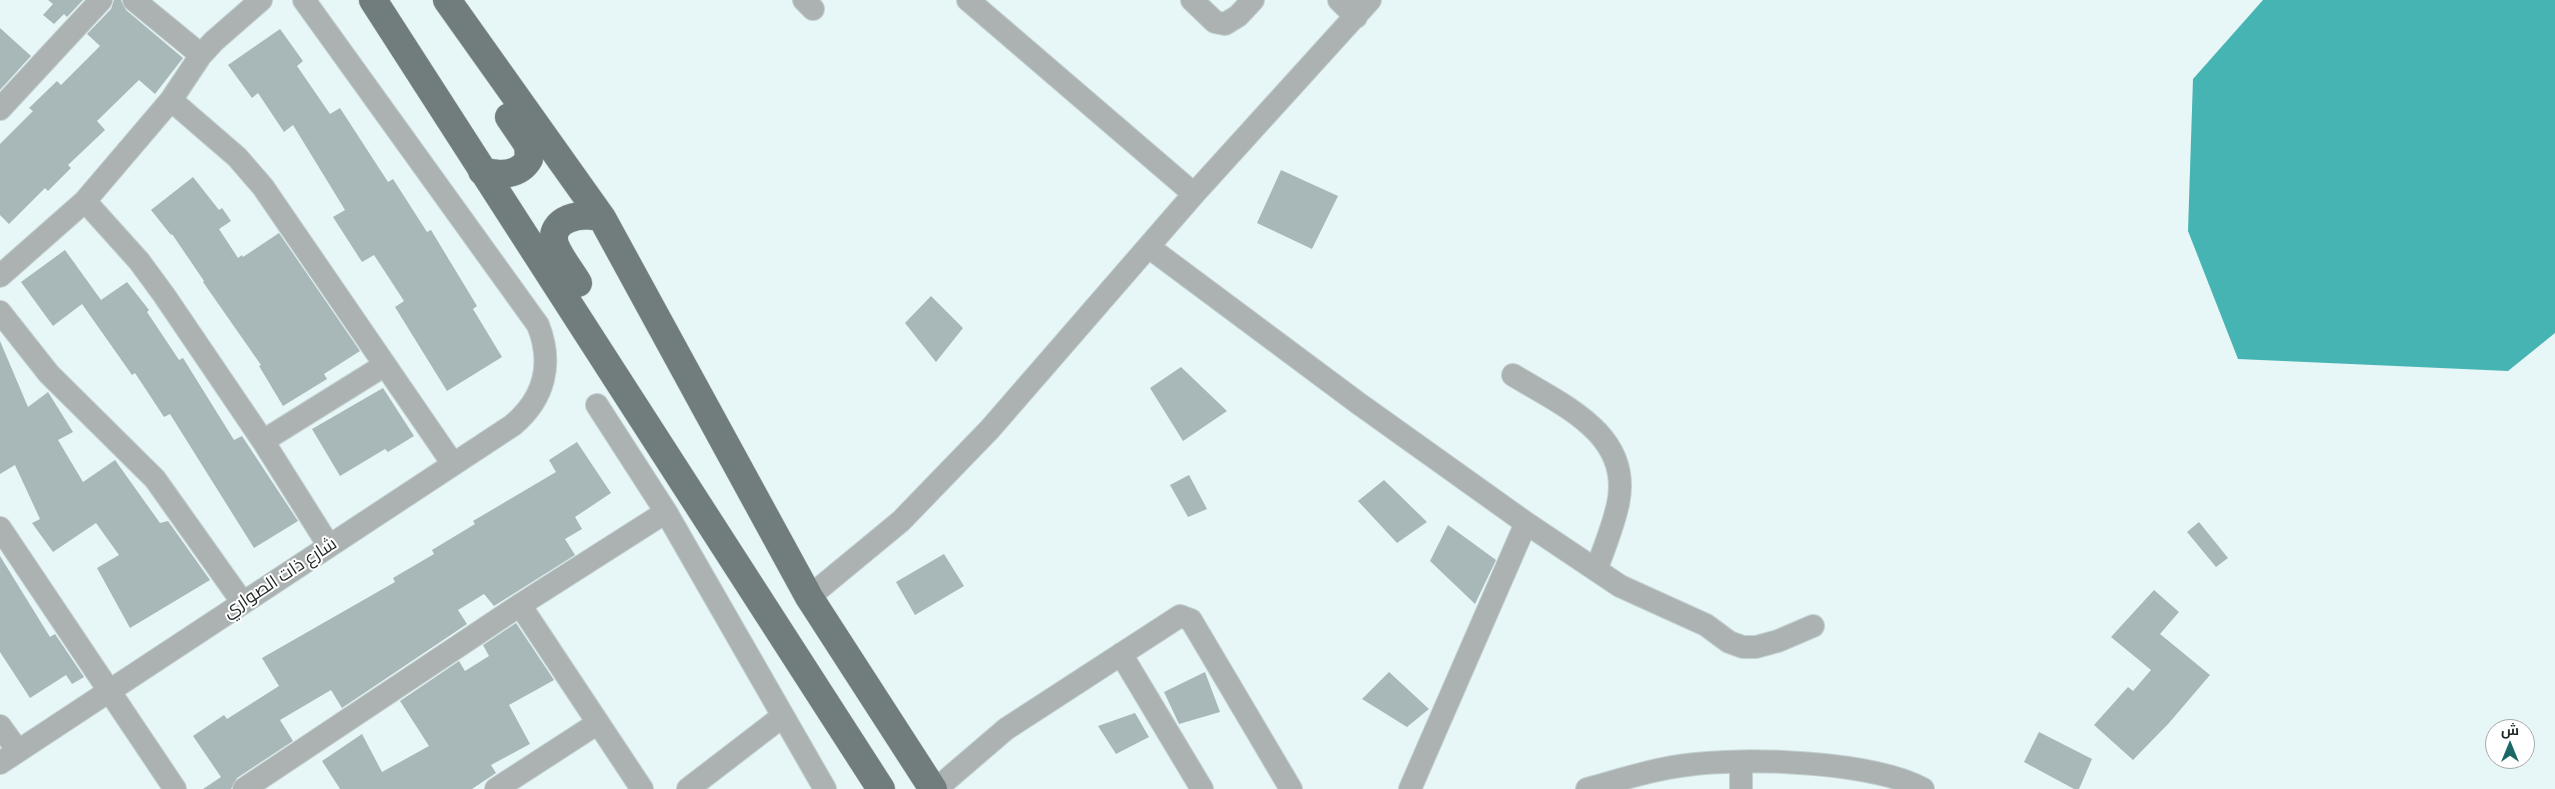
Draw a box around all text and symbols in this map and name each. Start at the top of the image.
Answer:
street label: شارع ذات الصواري [219,533,341,623]
north arrow [2485,719,2535,769]
text: ش [2501,721,2519,739]

